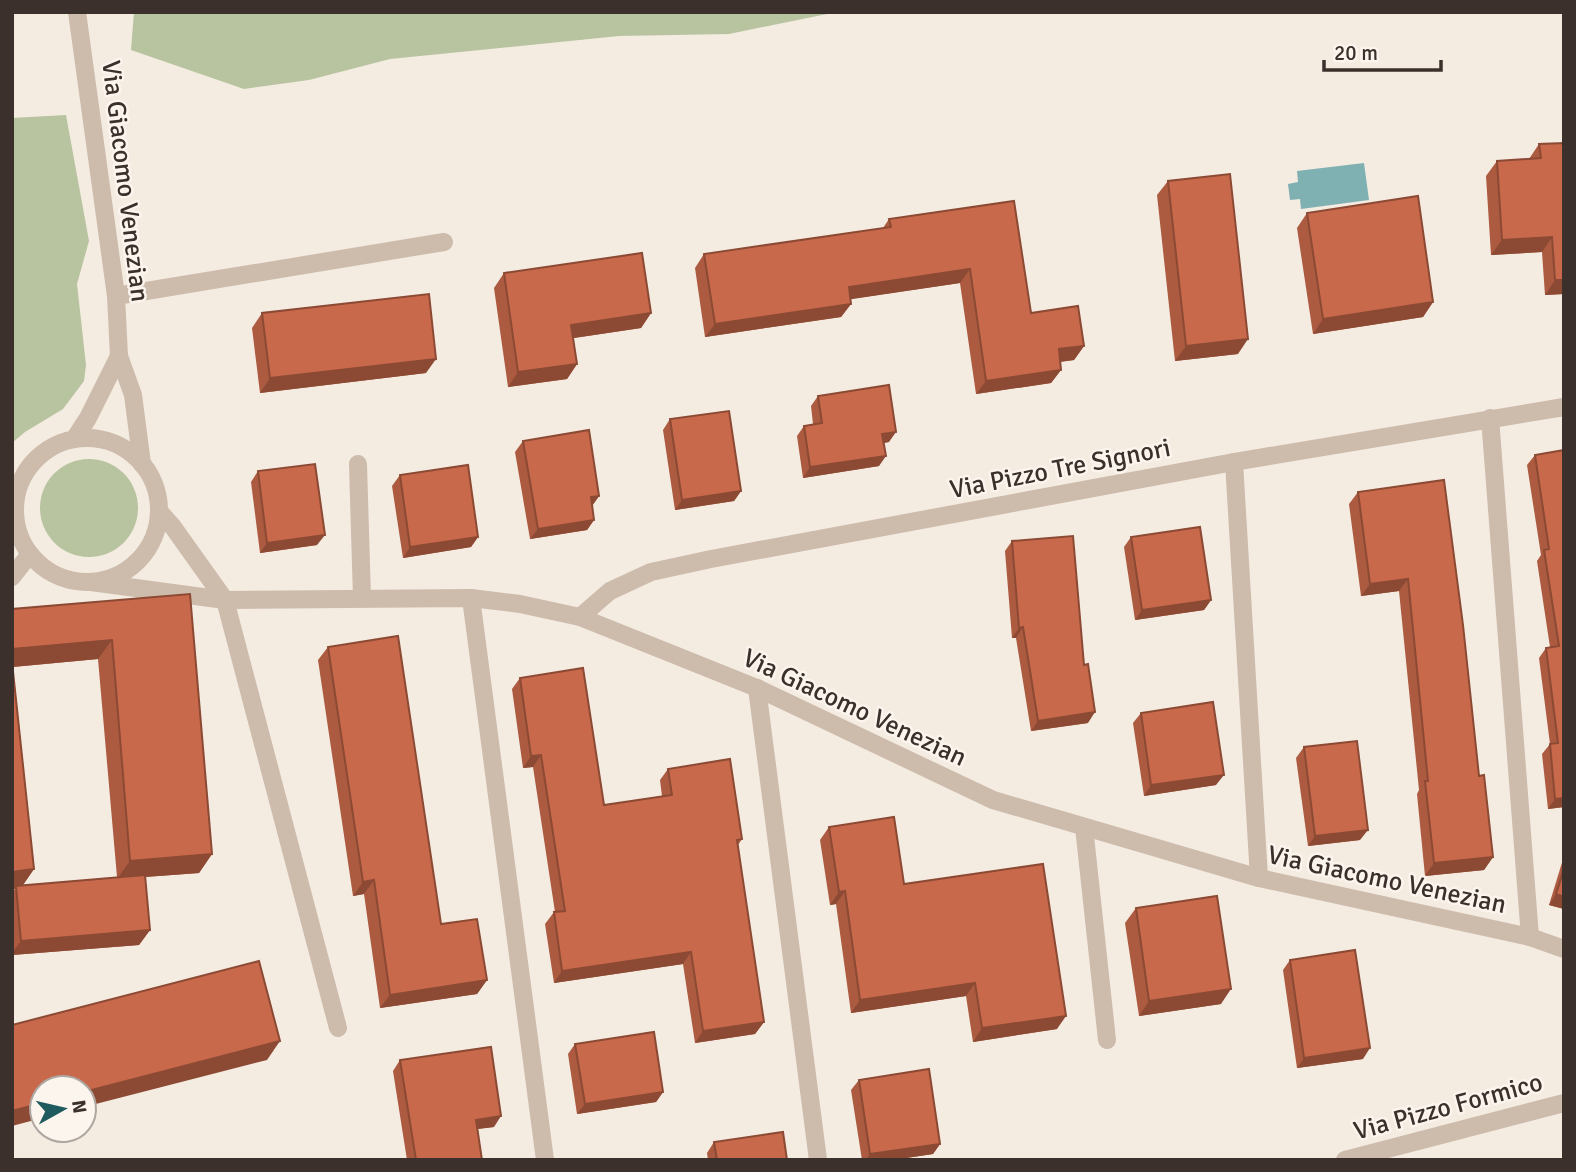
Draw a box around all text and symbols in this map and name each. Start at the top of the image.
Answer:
scale bar [1324,28,1441,72]
text: 20 m [1334,40,1378,66]
street label: Via Giacomo Venezian [94,58,156,304]
street label: Via Pizzo Tre Signori [947,432,1173,506]
street label: Via Giacomo Venezian [738,642,972,774]
street label: Via Giacomo Venezian [1265,839,1509,921]
street label: Via Pizzo Formico [1350,1066,1546,1148]
north arrow [28,1074,98,1144]
text: N [66,1099,92,1115]

